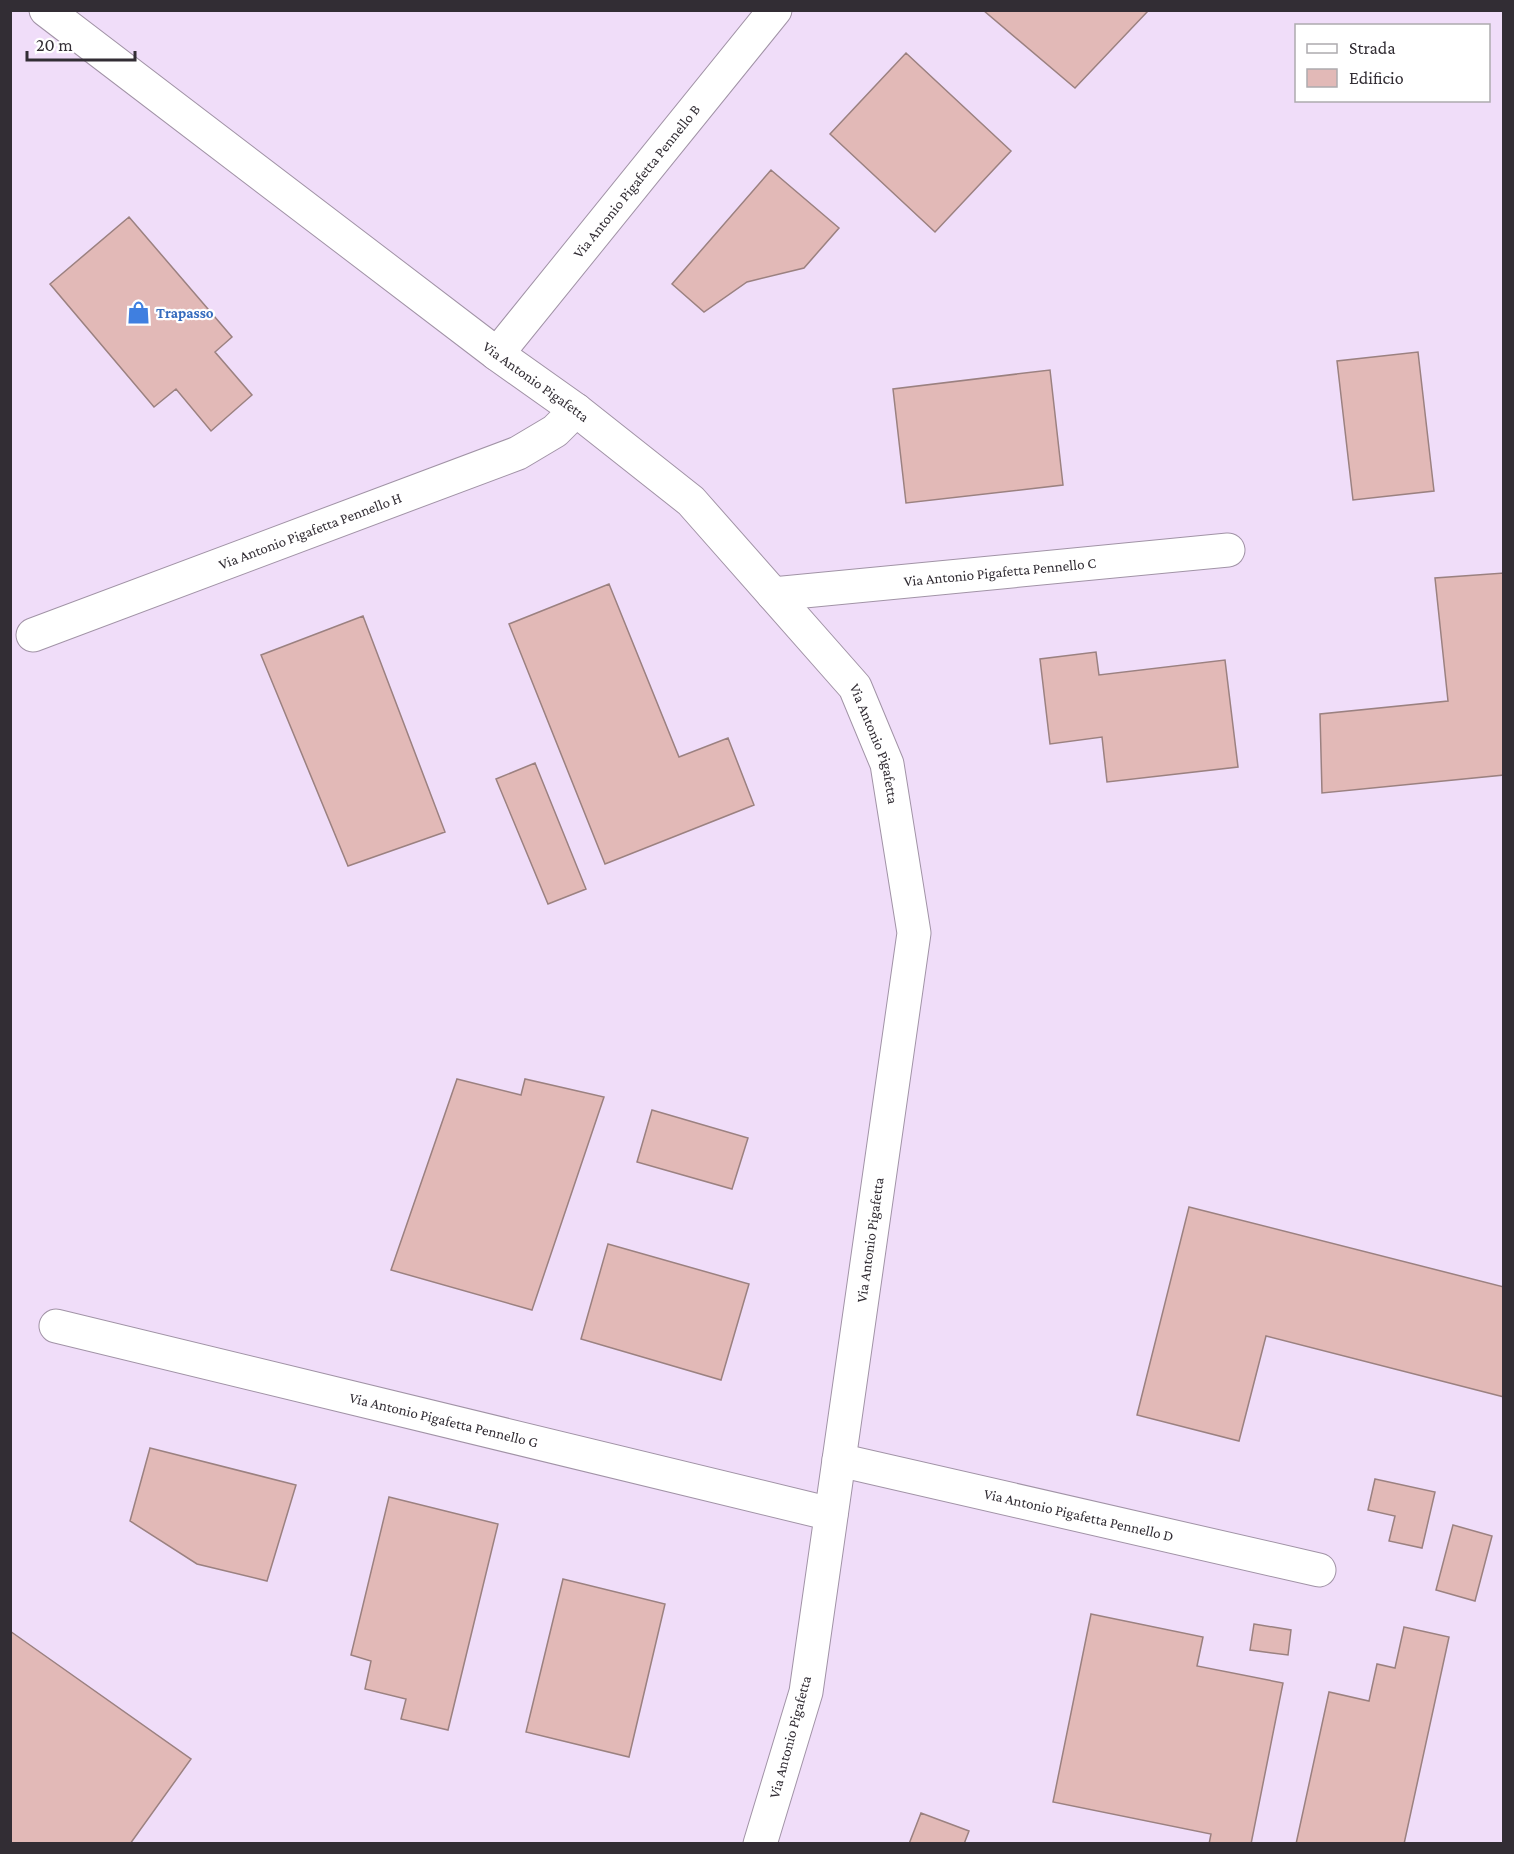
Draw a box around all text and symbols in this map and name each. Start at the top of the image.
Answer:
scale bar [27,24,135,62]
legend [1295,24,1490,102]
text: 20 m [36,35,73,55]
text: Strada [1349,38,1396,58]
text: Edificio [1349,68,1404,88]
street label: Via Antonio Pigafetta Pennello B [570,101,703,261]
shop icon: Trapasso [125,300,151,326]
place label: Trapasso [156,305,214,321]
street label: Via Antonio Pigafetta [480,338,592,425]
street label: Via Antonio Pigafetta Pennello H [216,489,404,573]
street label: Via Antonio Pigafetta Pennello C [903,555,1097,589]
street label: Via Antonio Pigafetta [846,681,901,805]
street label: Via Antonio Pigafetta [853,1176,888,1304]
street label: Via Antonio Pigafetta Pennello G [348,1389,540,1451]
street label: Via Antonio Pigafetta Pennello D [982,1485,1175,1544]
street label: Via Antonio Pigafetta [766,1674,815,1800]

